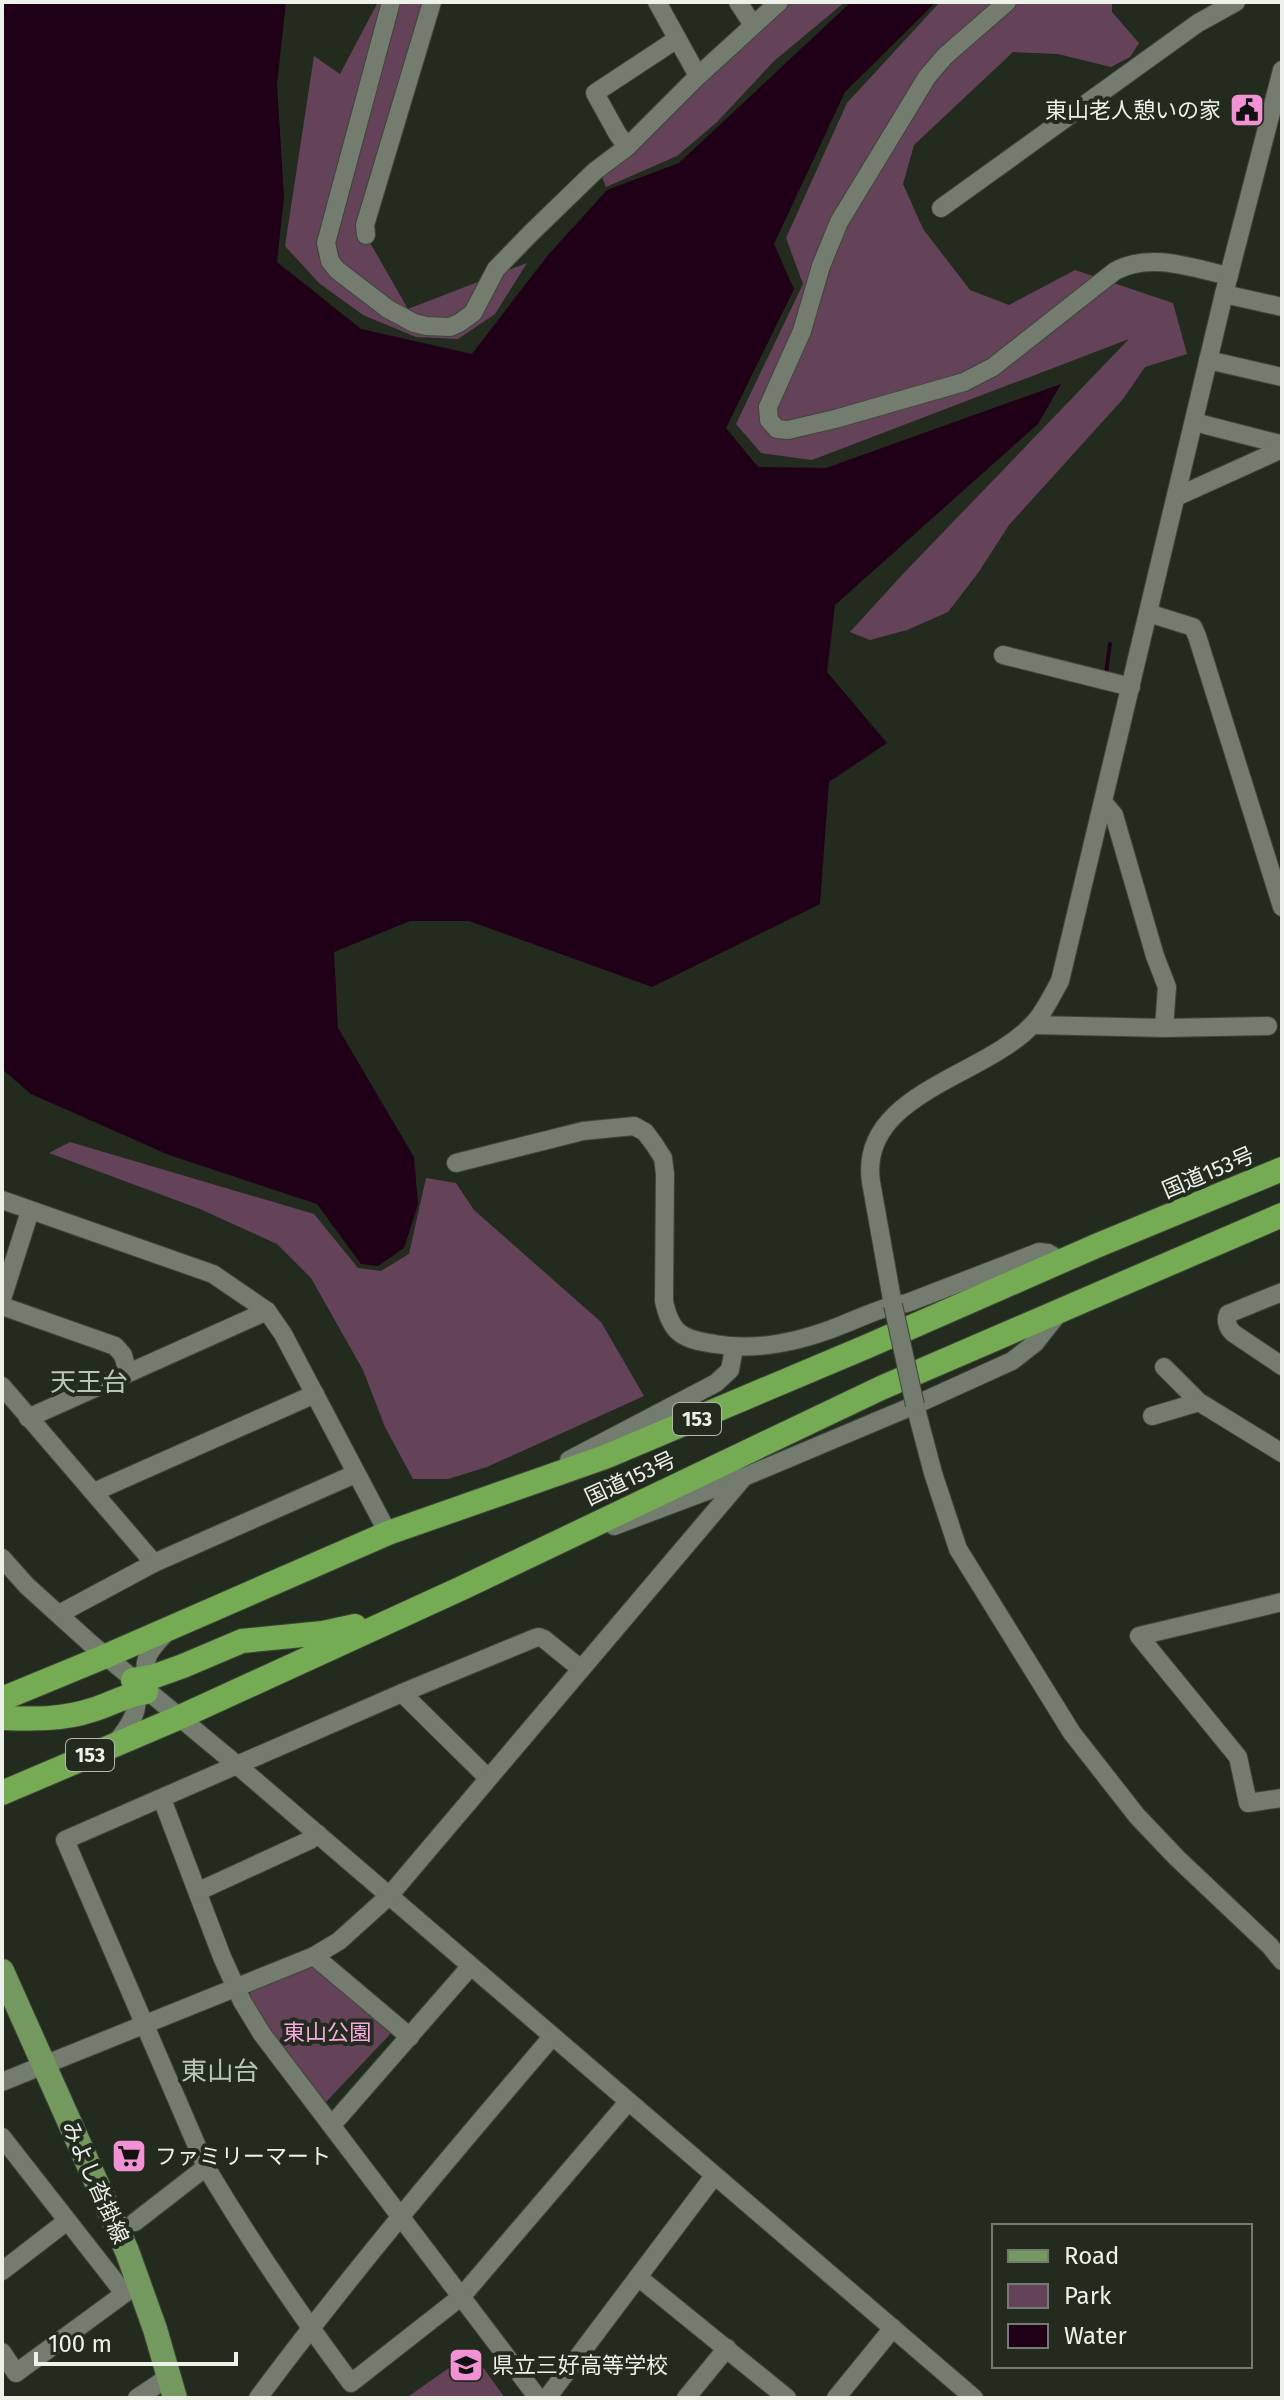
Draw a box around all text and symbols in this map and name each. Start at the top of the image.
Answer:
public building icon: 東山老人憩いの家 [1228,91,1266,129]
place label: 東山老人憩いの家 [1045,97,1221,124]
street label: 国道153号 [1158,1141,1258,1204]
district label: 天王台 [50,1367,128,1398]
road number: 153 [673,1403,721,1435]
street label: 国道153号 [580,1446,680,1511]
road number: 153 [66,1739,114,1771]
park label: 東山公園 [283,2019,371,2046]
district label: 東山台 [181,2056,259,2087]
street label: みよし沓掛線 [56,2116,135,2248]
supermarket icon: ファミリーマート [110,2137,148,2175]
place label: ファミリーマート [155,2143,331,2170]
legend [992,2224,1252,2368]
text: Road [1064,2242,1119,2270]
text: Park [1064,2282,1112,2310]
scale bar [36,2316,236,2366]
text: Water [1064,2322,1128,2350]
text: 100 m [48,2330,112,2358]
school or university icon: 県立三好高等学校 [447,2346,485,2384]
place label: 県立三好高等学校 [492,2352,668,2379]

